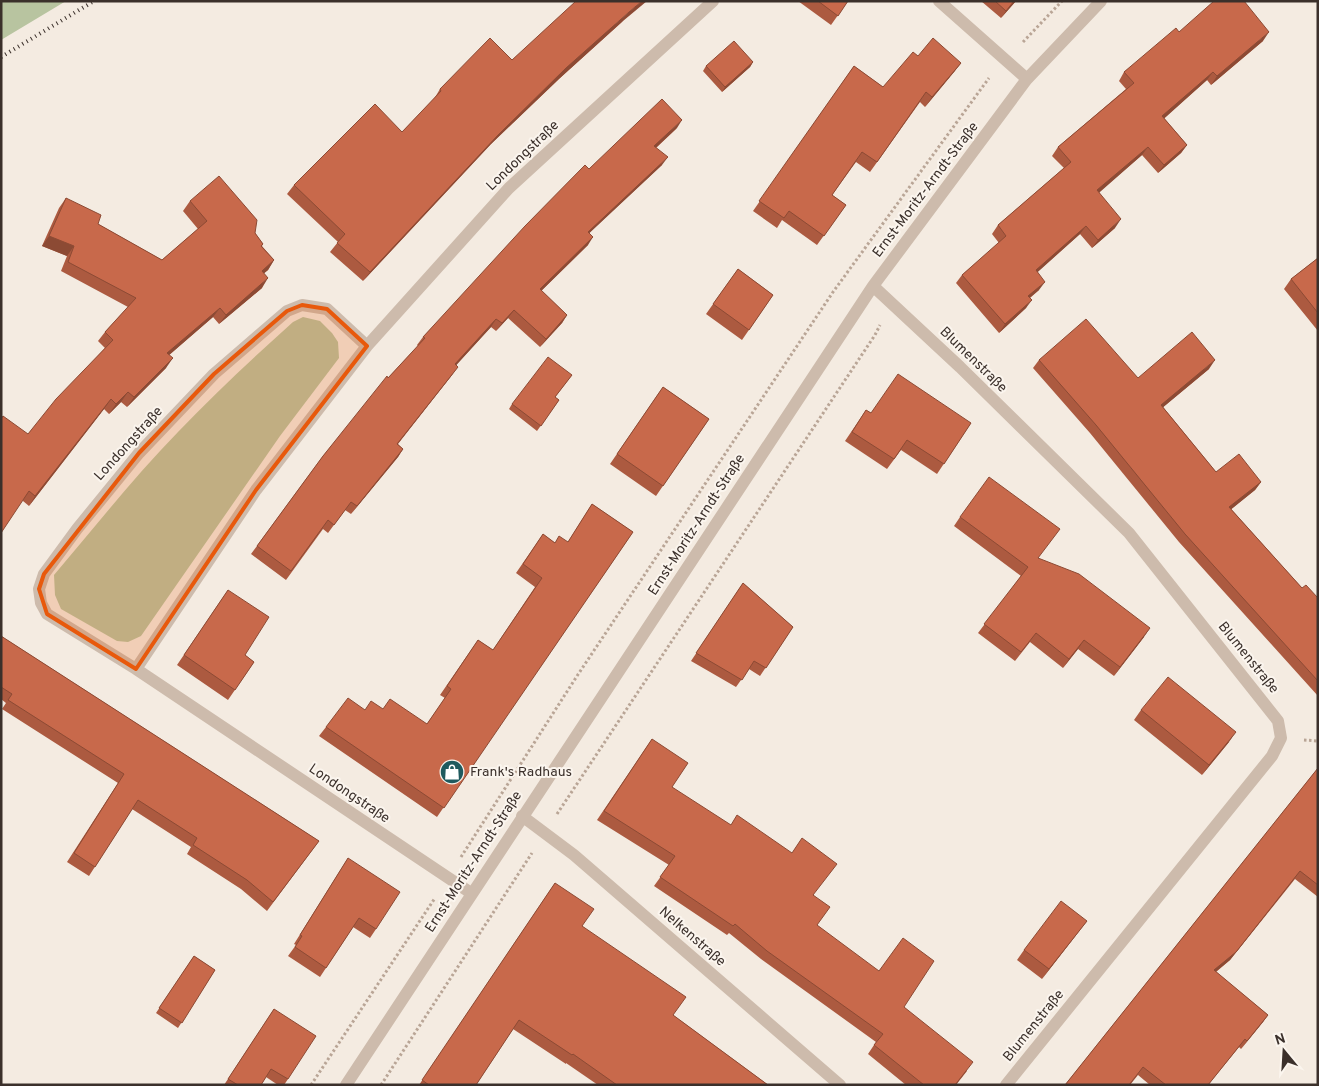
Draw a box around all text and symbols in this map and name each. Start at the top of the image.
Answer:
street label: Londongstraße [483,117,563,195]
street label: Ernst-Moritz-Arndt-Straße [870,119,982,261]
street label: Blumenstraße [936,324,1010,396]
street label: Londongstraße [91,403,167,485]
street label: Ernst-Moritz-Arndt-Straße [645,451,749,599]
street label: Blumenstraße [1214,619,1282,697]
shop icon: Frank's Radhaus [439,759,465,785]
street label: Londongstraße [305,761,393,827]
place label: Frank's Radhaus [470,764,572,781]
street label: Ernst-Moritz-Arndt-Straße [422,788,526,936]
street label: Nelkenstraße [655,903,729,971]
street label: Blumenstraße [1000,987,1068,1065]
north arrow [1259,1026,1309,1076]
text: N [1273,1030,1288,1050]

